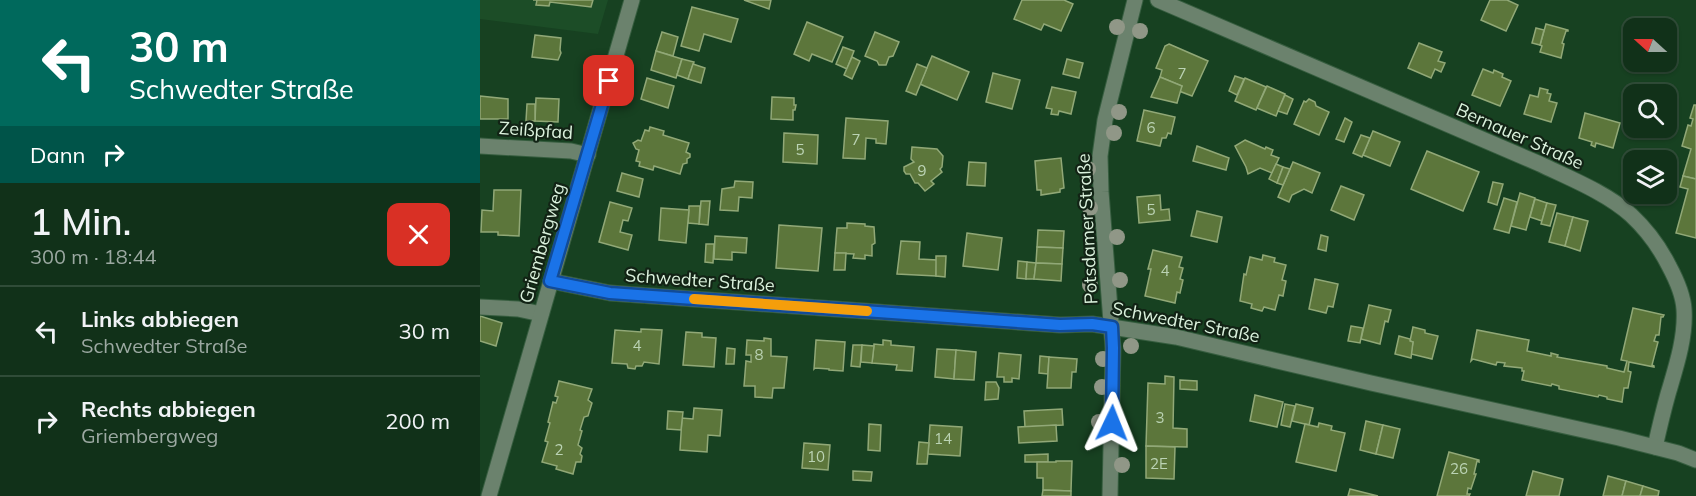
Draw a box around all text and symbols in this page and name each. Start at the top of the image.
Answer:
north arrow [1623,18,1677,72]
map controls [1623,18,1677,204]
text: 30 m [129,20,229,73]
icon: left [30,24,108,102]
pin [583,55,634,106]
icon: arrive [592,64,625,97]
house number: 7 [1177,64,1187,83]
text: Schwedter Straße [129,72,354,106]
button: search [1623,84,1677,138]
street label: Bernauer Straße [1453,98,1587,174]
street label: Zeißpfad [498,116,574,144]
house number: 6 [1146,118,1156,137]
house number: 7 [851,130,861,149]
icon: right [97,138,130,171]
house number: 5 [795,140,805,159]
text: Dann [30,141,85,169]
button: layers [1623,150,1677,204]
street label: Potsdamer Straße [1072,153,1102,305]
house number: 9 [917,161,927,180]
street label: Griembergweg [514,180,570,306]
text: 1 Min. [30,199,131,244]
house number: 5 [1146,200,1156,219]
button: close [387,203,450,266]
text: 300 m · 18:44 [30,244,156,269]
house number: 4 [1160,261,1170,280]
street label: Schwedter Straße [624,263,776,297]
street label: Schwedter Straße [1110,296,1262,348]
text: Links abbiegen [81,305,239,333]
icon: left [30,315,63,348]
text: 30 m [399,317,450,345]
text: Schwedter Straße [81,333,248,358]
house number: 4 [632,336,642,355]
house number: 8 [754,345,764,364]
position arrow [1080,391,1144,455]
text: Rechts abbiegen [81,395,256,423]
icon: right [30,405,63,438]
text: 200 m [385,407,450,435]
house number: 3 [1155,408,1165,427]
text: Griembergweg [81,423,218,448]
house number: 14 [934,429,952,448]
house number: 2 [554,440,564,459]
house number: 10 [807,447,825,466]
house number: 2E [1150,454,1168,473]
house number: 26 [1450,459,1468,478]

